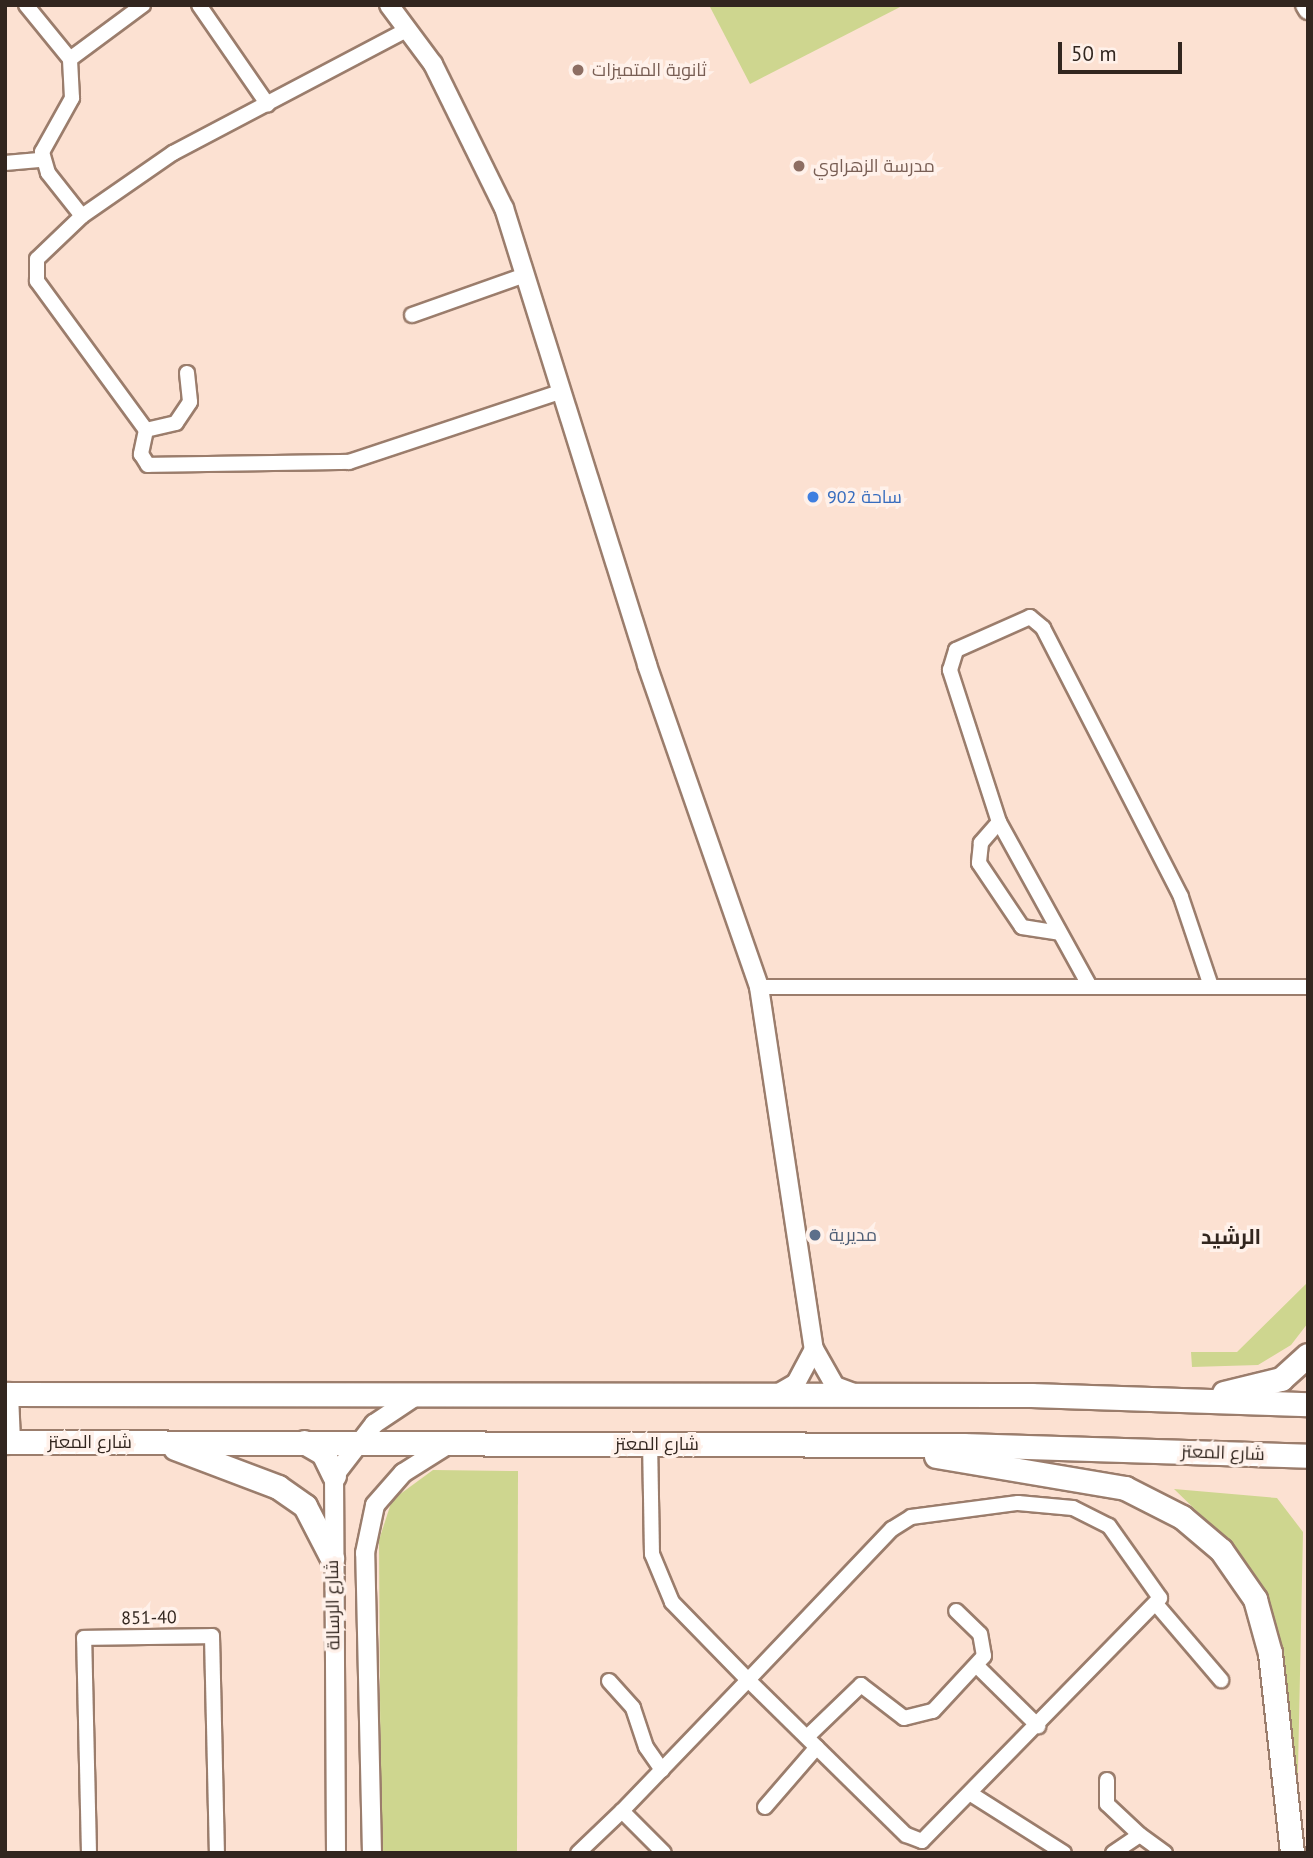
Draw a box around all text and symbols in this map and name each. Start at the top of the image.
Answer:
scale bar [1061,28,1185,72]
text: 50 m [1071,40,1117,67]
place label: ثانوية المتميزات [592,59,706,81]
marker: ثانوية المتميزات [570,62,586,78]
place label: مدرسة الزهراوي [813,155,935,177]
marker: مدرسة الزهراوي [791,158,807,174]
place label: ساحة 902 [827,486,902,508]
marker: ساحة 902 [805,489,821,505]
place label: مديرية [829,1224,877,1246]
district label: الرشيد [1201,1224,1261,1250]
marker: مديرية [807,1227,823,1243]
street label: شارع المعتز [48,1431,132,1453]
street label: شارع المعتز [615,1433,699,1455]
street label: شارع المعتز [1181,1441,1265,1465]
street label: شارع الرسالة [321,1560,345,1650]
street label: 851-40 [121,1607,177,1629]

